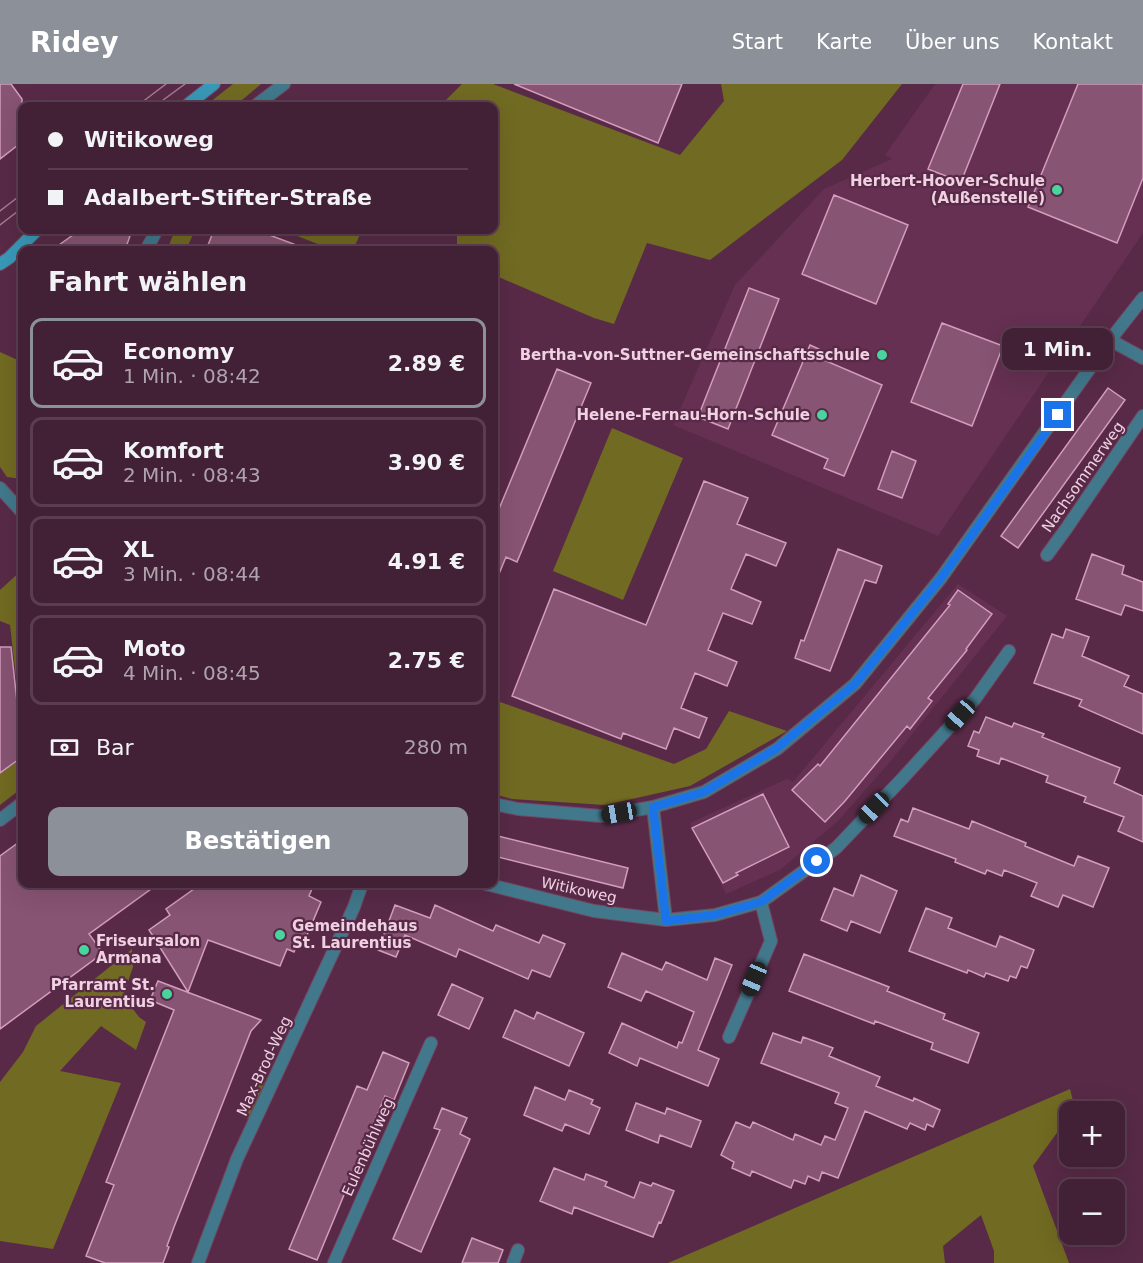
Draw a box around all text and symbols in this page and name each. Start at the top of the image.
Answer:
text: Ridey [30,26,118,59]
text: Start [732,30,783,54]
text: Karte [816,30,872,54]
text: Über uns [905,30,1000,54]
text: Kontakt [1033,30,1113,54]
text: Witikoweg [84,127,214,152]
place label: Herbert-Hoover-Schule (Außenstelle) [850,172,1045,207]
marker: Herbert-Hoover-Schule (Außenstelle) [1050,183,1064,197]
text: Adalbert-Stifter-Straße [84,185,372,210]
text: Fahrt wählen [48,266,247,297]
callout: 1 Min. [1002,328,1114,370]
icon: car [51,336,105,390]
text: 1 Min. [1023,337,1092,361]
text: Economy [123,339,234,364]
place label: Bertha-von-Suttner-Gemeinschaftsschule [520,346,870,364]
marker: Bertha-von-Suttner-Gemeinschaftsschule [875,348,889,362]
text: 2.89 € [388,351,465,376]
text: 1 Min. · 08:42 [123,364,261,388]
route end [1044,401,1071,428]
place label: Helene-Fernau-Horn-Schule [576,406,810,424]
marker: Helene-Fernau-Horn-Schule [815,408,829,422]
street label: Nachsommerweg [1038,418,1128,536]
icon: car [51,435,105,489]
text: Komfort [123,438,224,463]
text: 3.90 € [388,450,465,475]
text: 2 Min. · 08:43 [123,463,261,487]
icon: car [51,534,105,588]
text: XL [123,537,154,562]
text: 4.91 € [388,549,465,574]
text: 3 Min. · 08:44 [123,562,261,586]
icon: car [51,633,105,687]
text: Moto [123,636,186,661]
text: 2.75 € [388,648,465,673]
text: 4 Min. · 08:45 [123,661,261,685]
car [941,696,979,734]
icon: cash [48,731,81,764]
text: Bar [96,735,134,760]
text: 280 m [404,735,468,759]
car [855,789,893,827]
car [600,801,638,825]
button: Bestätigen [48,807,468,876]
route start [803,847,830,874]
street label: Witikoweg [539,873,619,907]
place label: Gemeindehaus St. Laurentius [292,917,417,952]
marker: Gemeindehaus St. Laurentius [273,928,287,942]
place label: Friseursalon Armana [96,932,200,967]
marker: Friseursalon Armana [77,943,91,957]
car [739,959,769,999]
place label: Pfarramt St. Laurentius [51,976,155,1011]
marker: Pfarramt St. Laurentius [160,987,174,1001]
street label: Max-Brod-Weg [233,1013,295,1119]
street label: Eulenbühlweg [338,1095,398,1199]
map controls [1059,1101,1125,1245]
button: + [1059,1101,1125,1167]
button: − [1059,1179,1125,1245]

